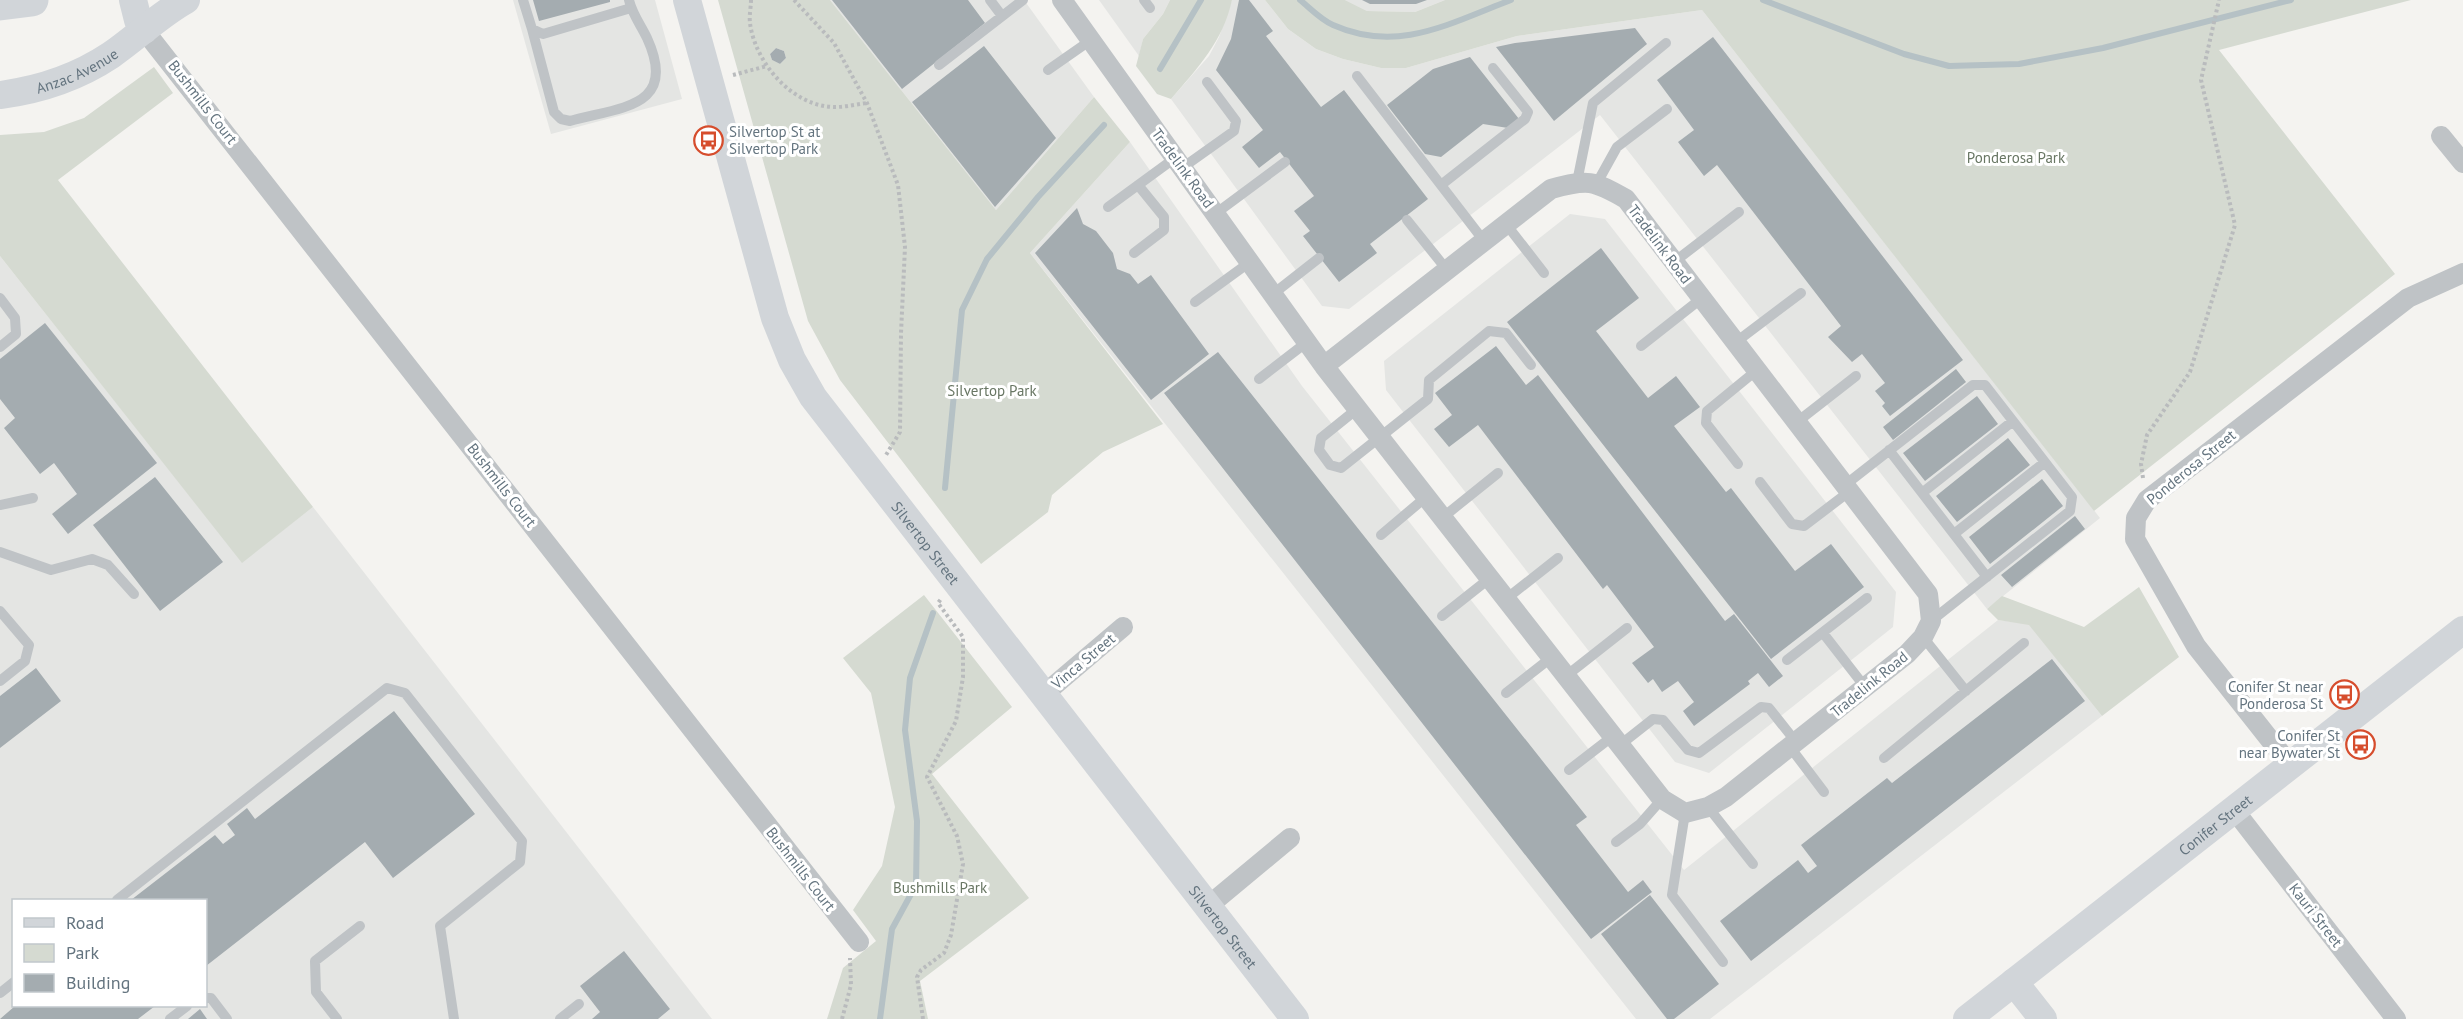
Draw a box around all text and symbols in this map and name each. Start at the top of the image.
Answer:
street label: Anzac Avenue [34,44,121,97]
street label: Bushmills Court [164,56,242,148]
place label: Silvertop St at Silvertop Park [729,122,820,158]
bus stop icon: Silvertop St at Silvertop Park [692,124,724,156]
street label: Tradelink Road [1148,124,1218,212]
park label: Ponderosa Park [1967,148,2066,167]
street label: Tradelink Road [1624,201,1696,287]
park label: Silvertop Park [947,381,1037,400]
street label: Ponderosa Street [2143,425,2239,509]
street label: Bushmills Court [463,439,541,531]
street label: Silvertop Street [888,497,964,588]
street label: Vinca Street [1047,629,1119,694]
street label: Tradelink Road [1826,647,1912,721]
place label: Conifer St near Ponderosa St [2228,677,2323,713]
bus stop icon: Conifer St near Ponderosa St [2328,679,2360,711]
place label: Conifer St near Bywater St [2239,726,2340,762]
bus stop icon: Conifer St near Bywater St [2345,728,2377,760]
street label: Conifer Street [2174,790,2255,859]
street label: Bushmills Court [762,823,840,915]
park label: Bushmills Park [893,878,988,897]
street label: Kauri Street [2285,879,2347,951]
street label: Silvertop Street [1185,881,1262,972]
legend [12,899,207,1007]
text: Road [66,911,104,934]
text: Park [66,941,99,964]
text: Building [66,971,130,994]

